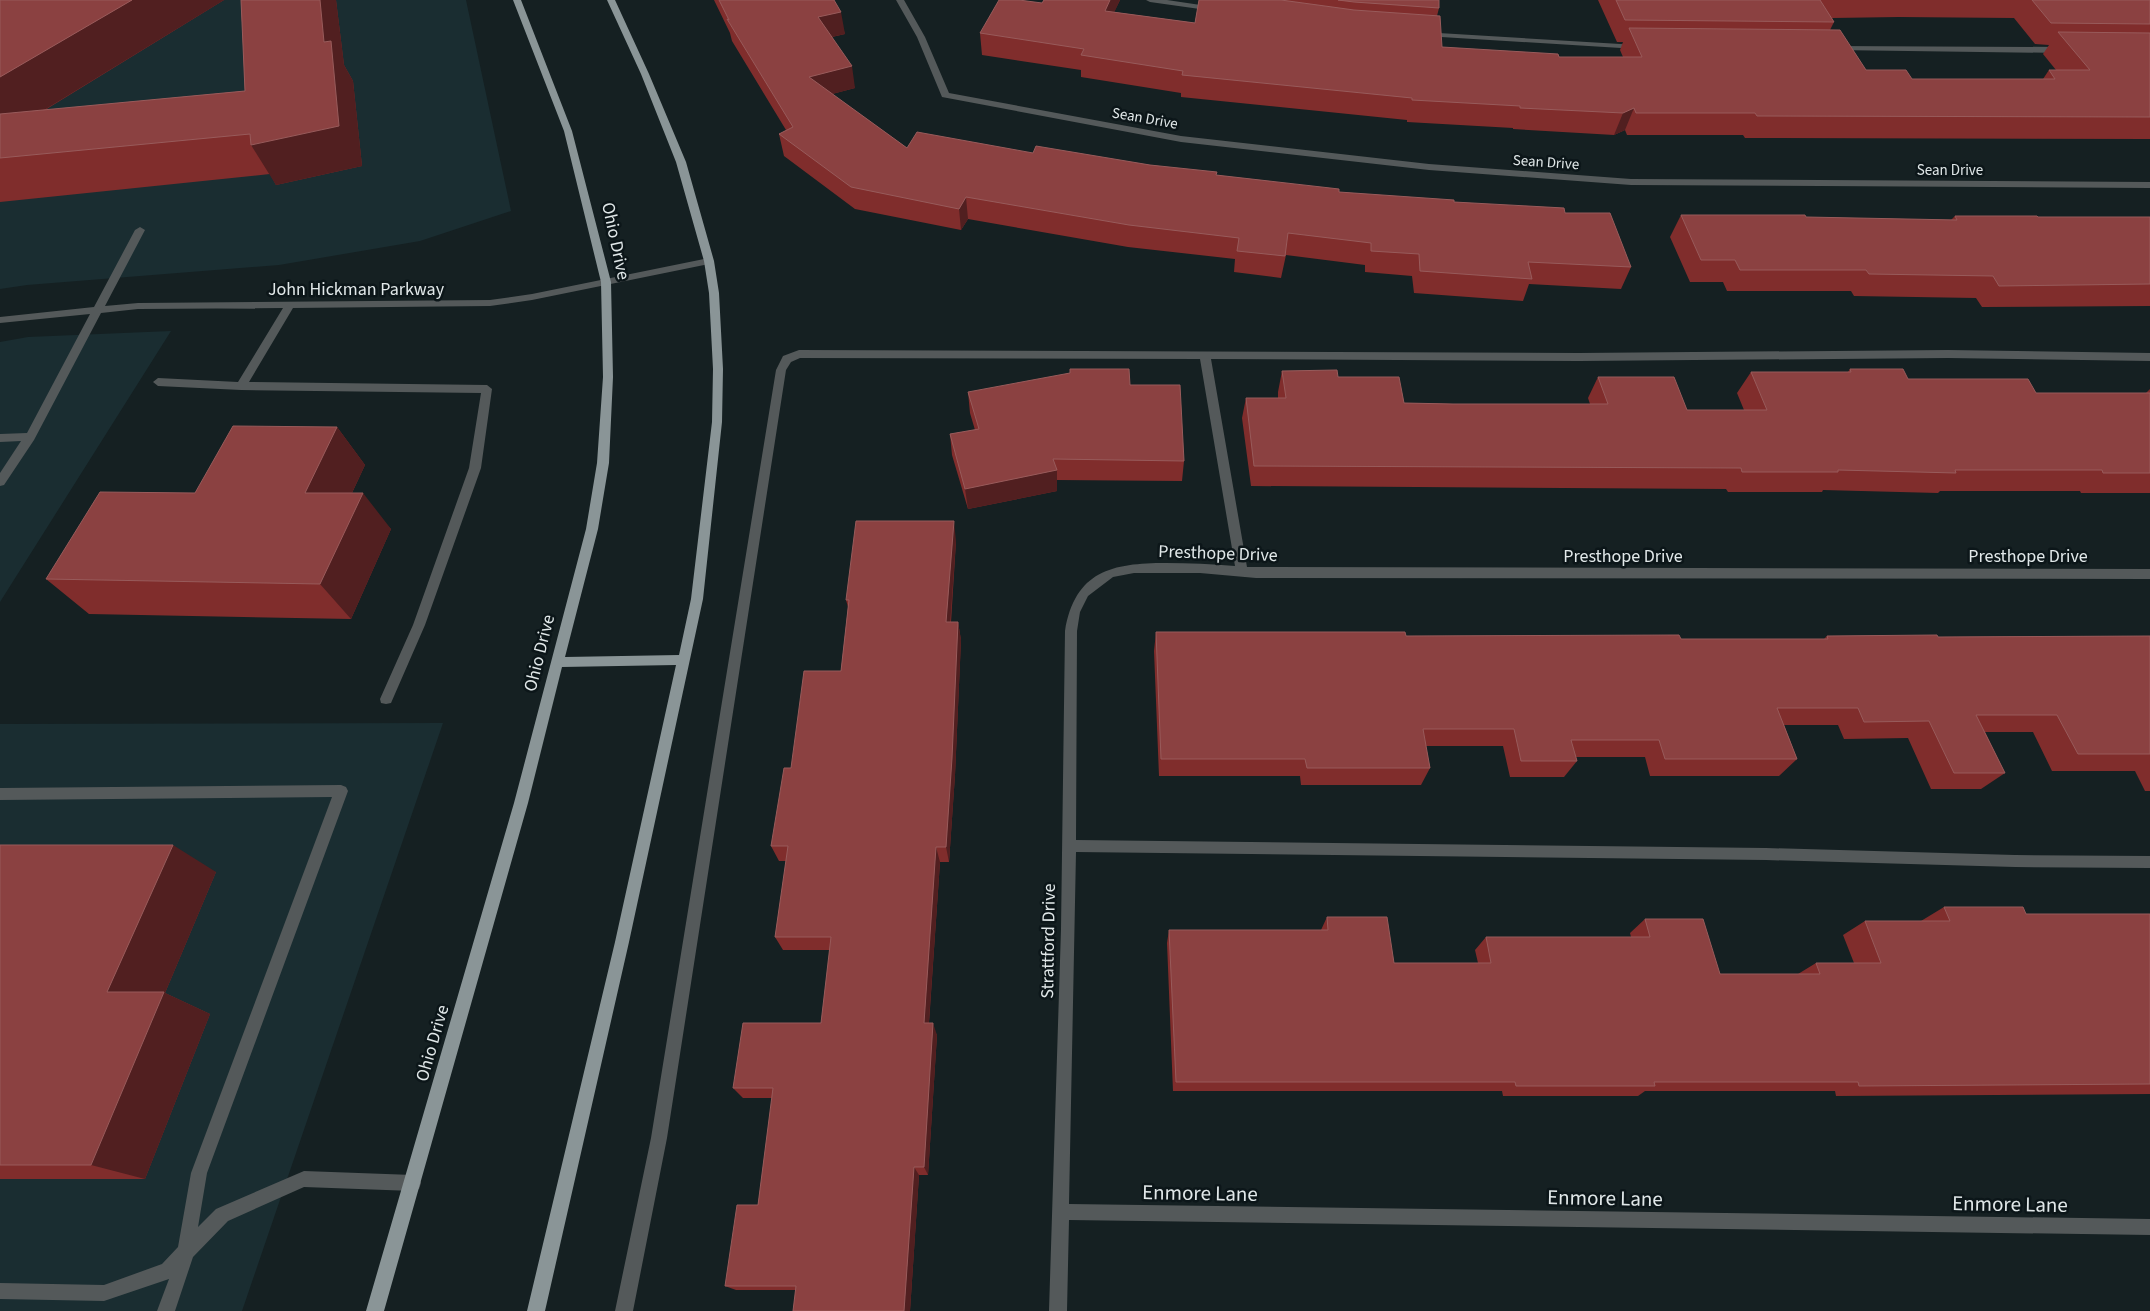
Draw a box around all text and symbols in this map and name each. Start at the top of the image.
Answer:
street label: Sean Drive [1110,102,1179,135]
street label: Sean Drive [1512,150,1580,175]
street label: Sean Drive [1917,160,1983,181]
street label: Ohio Drive [595,200,636,282]
street label: John Hickman Parkway [268,277,445,302]
street label: Presthope Drive [1158,539,1278,568]
street label: Presthope Drive [1563,544,1683,569]
street label: Presthope Drive [1968,544,2088,569]
street label: Ohio Drive [518,612,561,694]
street label: Strattford Drive [1035,883,1062,999]
street label: Ohio Drive [410,1002,455,1084]
street label: Enmore Lane [1142,1177,1258,1209]
street label: Enmore Lane [1547,1182,1663,1214]
street label: Enmore Lane [1952,1188,2068,1220]

